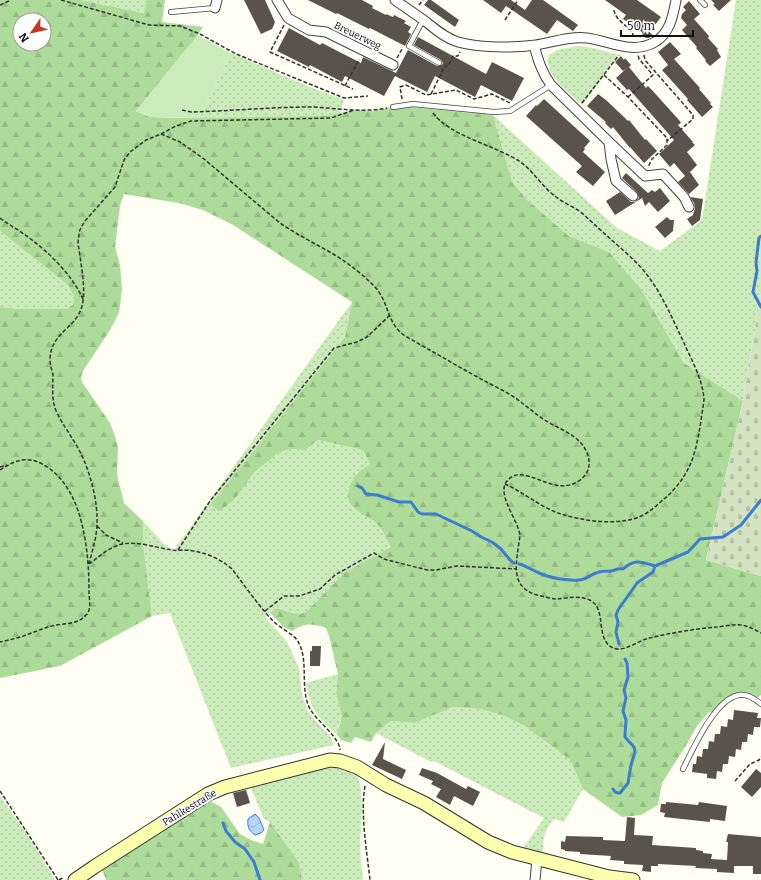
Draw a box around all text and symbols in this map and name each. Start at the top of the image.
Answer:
north arrow [12,12,52,52]
scale bar [621,12,693,38]
street label: Breuerweg [332,19,383,53]
text: 50 m [627,19,656,33]
text: N [16,30,32,44]
street label: Pahlkestraße [160,787,219,829]

